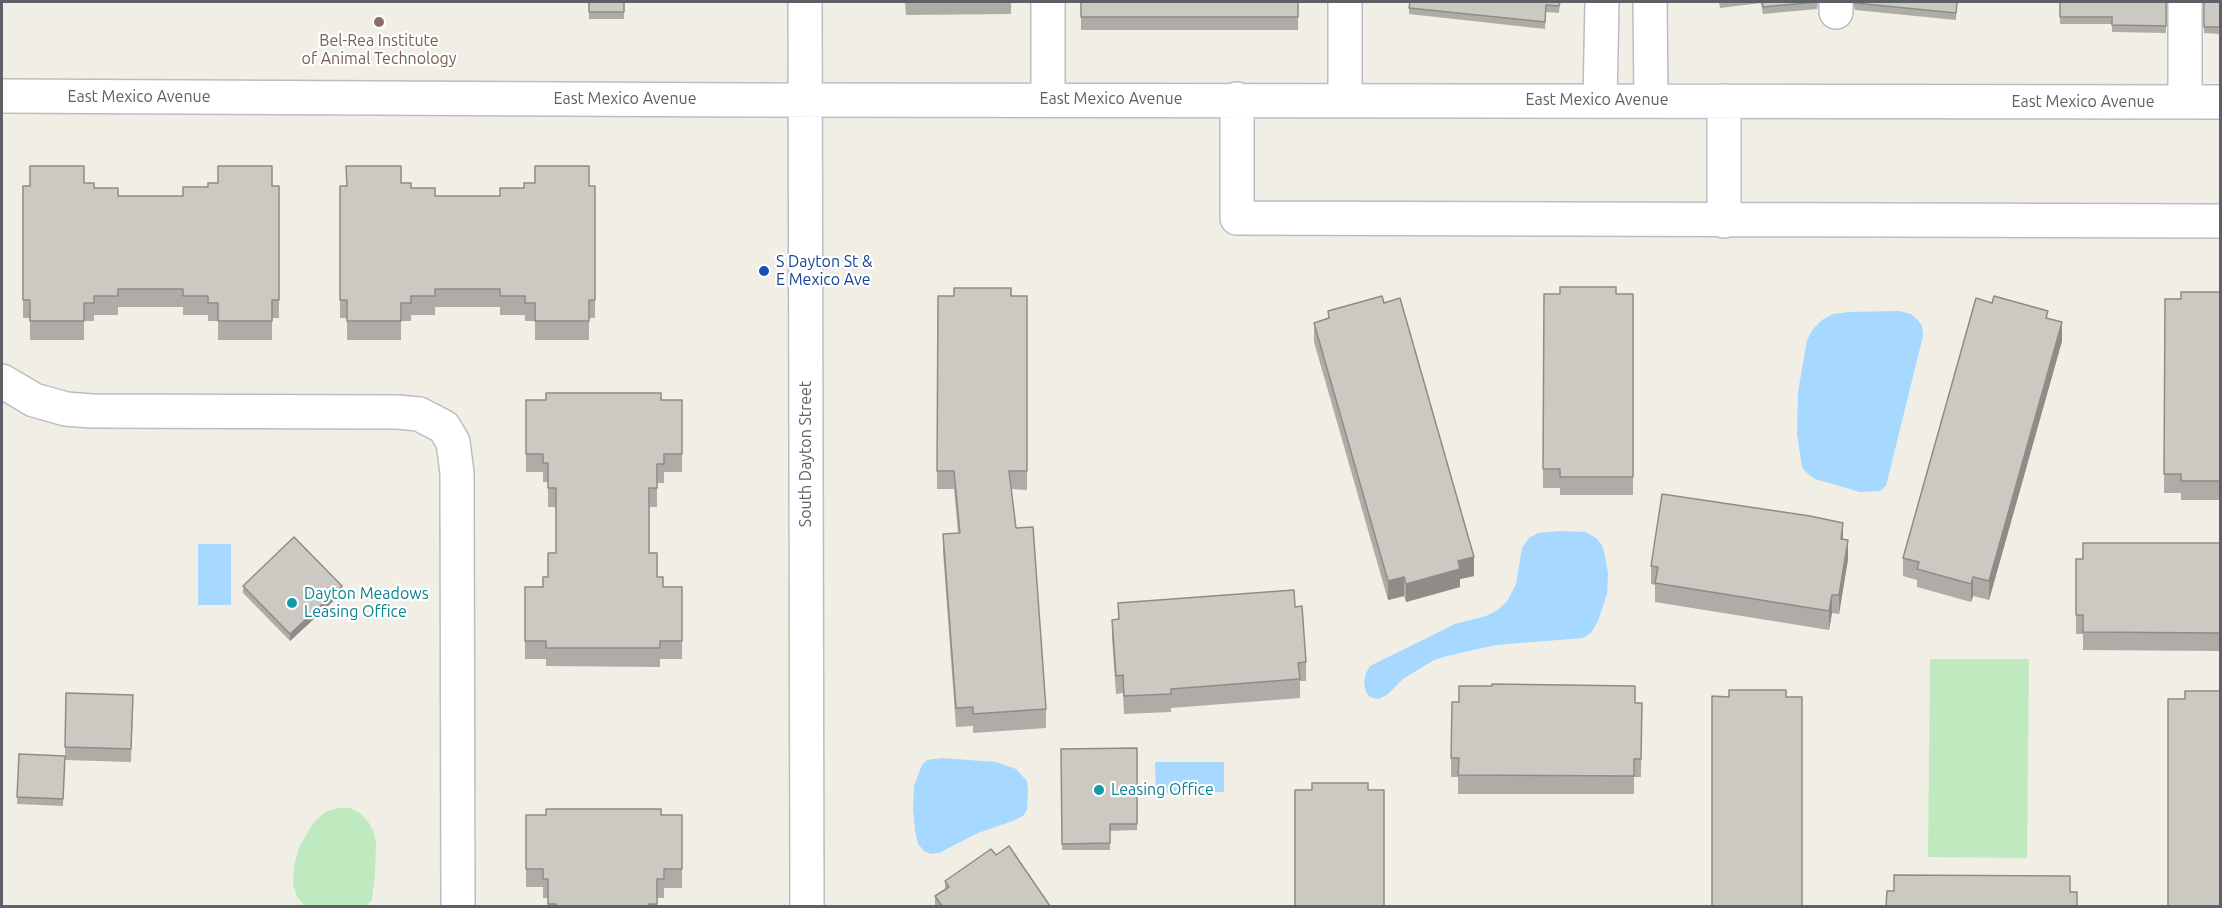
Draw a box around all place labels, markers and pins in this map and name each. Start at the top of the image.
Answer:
marker: Bel-Rea Institute of Animal Technology [372,15,386,29]
place label: Bel-Rea Institute of Animal Technology [302,31,456,69]
place label: S Dayton St & E Mexico Ave [776,252,872,290]
marker: S Dayton St & E Mexico Ave [757,264,771,278]
place label: Dayton Meadows Leasing Office [304,584,429,622]
marker: Dayton Meadows Leasing Office [285,596,299,610]
place label: Leasing Office [1111,780,1214,800]
marker: Leasing Office [1092,783,1106,797]

